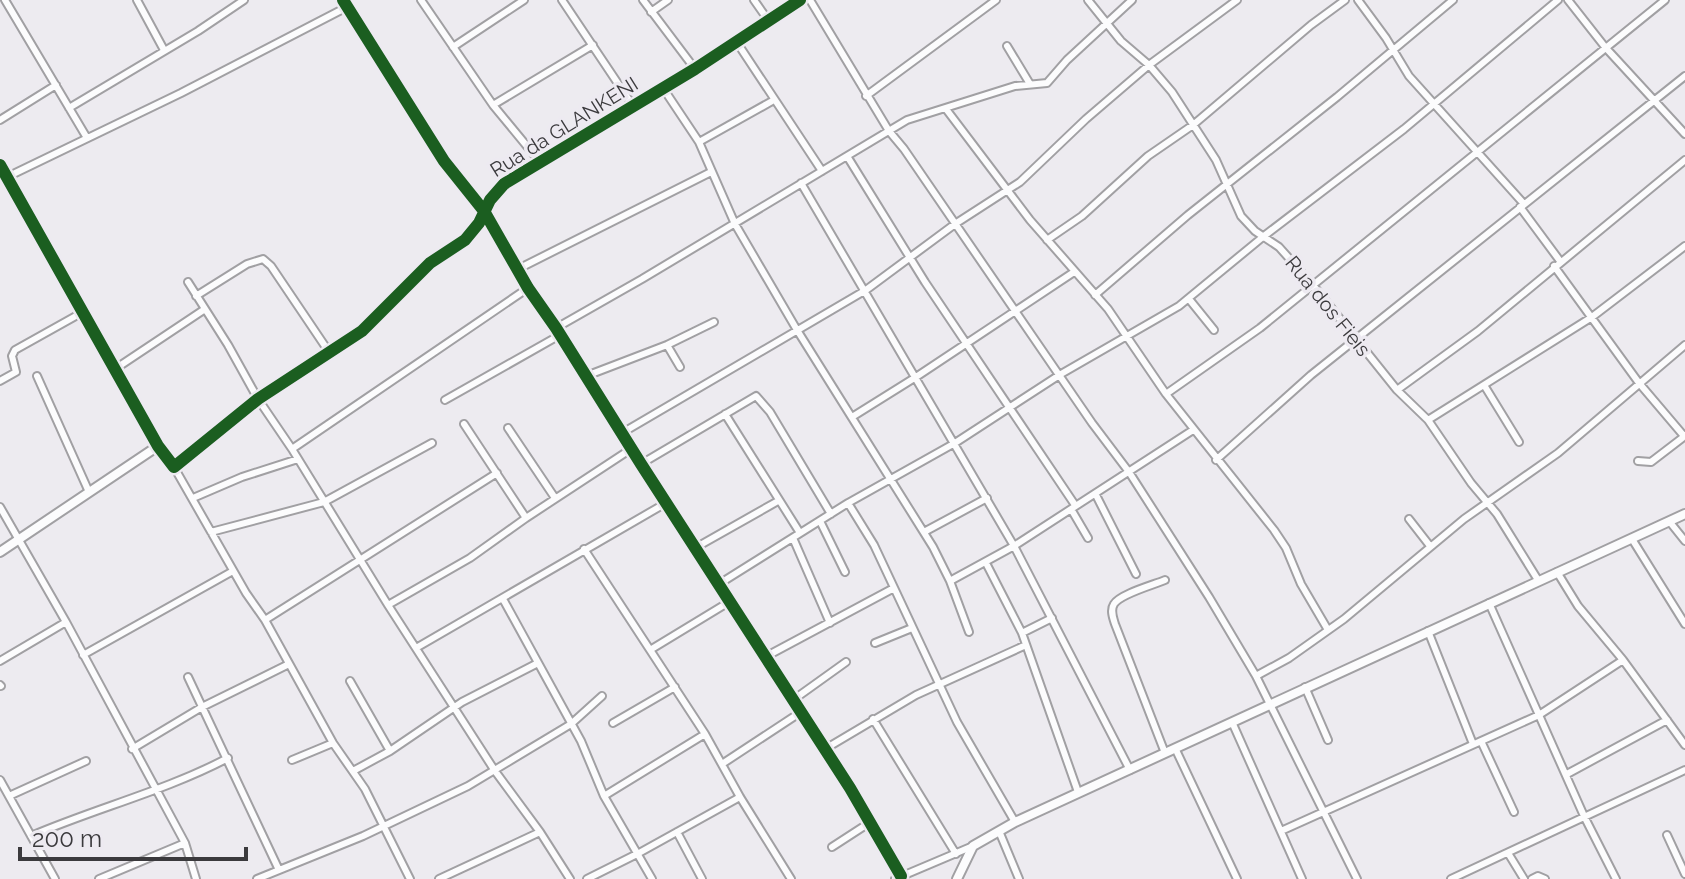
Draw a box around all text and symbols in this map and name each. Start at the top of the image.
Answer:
street label: Rua da GLANKENI [486,72,642,182]
street label: Rua dos Fieis [1280,251,1376,361]
scale bar [20,811,246,861]
text: 200 m [32,824,102,853]

